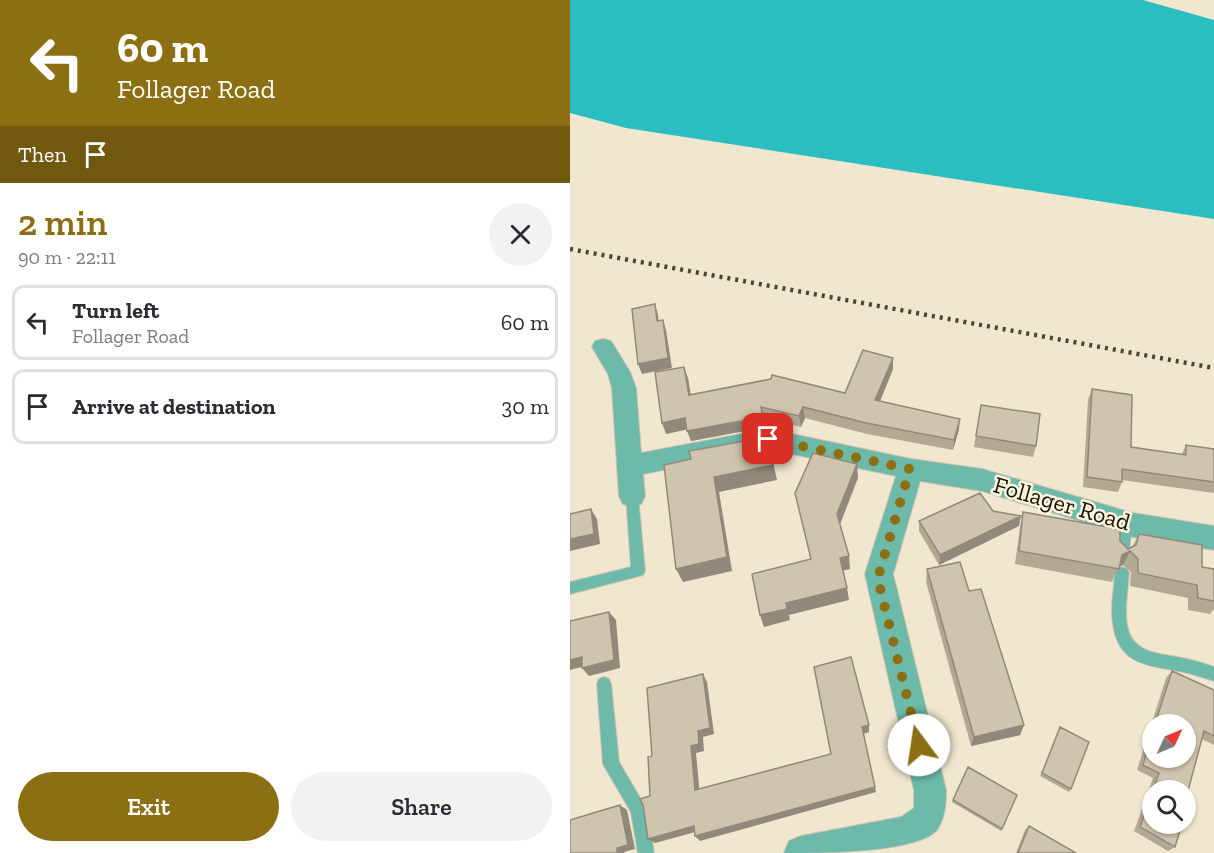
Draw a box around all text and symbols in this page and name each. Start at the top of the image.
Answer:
text: 60 m [117,22,208,73]
icon: left [18,24,96,102]
text: Follager Road [117,73,275,105]
icon: arrive [79,138,112,171]
text: Then [18,141,67,168]
text: 2 min [18,201,107,244]
button: close [489,203,552,266]
text: 90 m · 22:11 [18,245,116,269]
text: Turn left [72,297,159,324]
icon: left [21,306,54,339]
text: 60 m [501,309,549,336]
text: Follager Road [72,324,189,348]
icon: arrive [21,390,54,423]
text: Arrive at destination [72,393,275,420]
text: 30 m [502,393,549,420]
pin [742,413,793,464]
icon: arrive [751,422,784,455]
street label: Follager Road [990,470,1134,536]
position arrow [887,713,951,777]
north arrow [1142,714,1196,768]
map controls [1142,714,1196,834]
button: Exit [18,772,279,841]
button: Share [291,772,552,841]
button: search [1142,780,1196,834]

